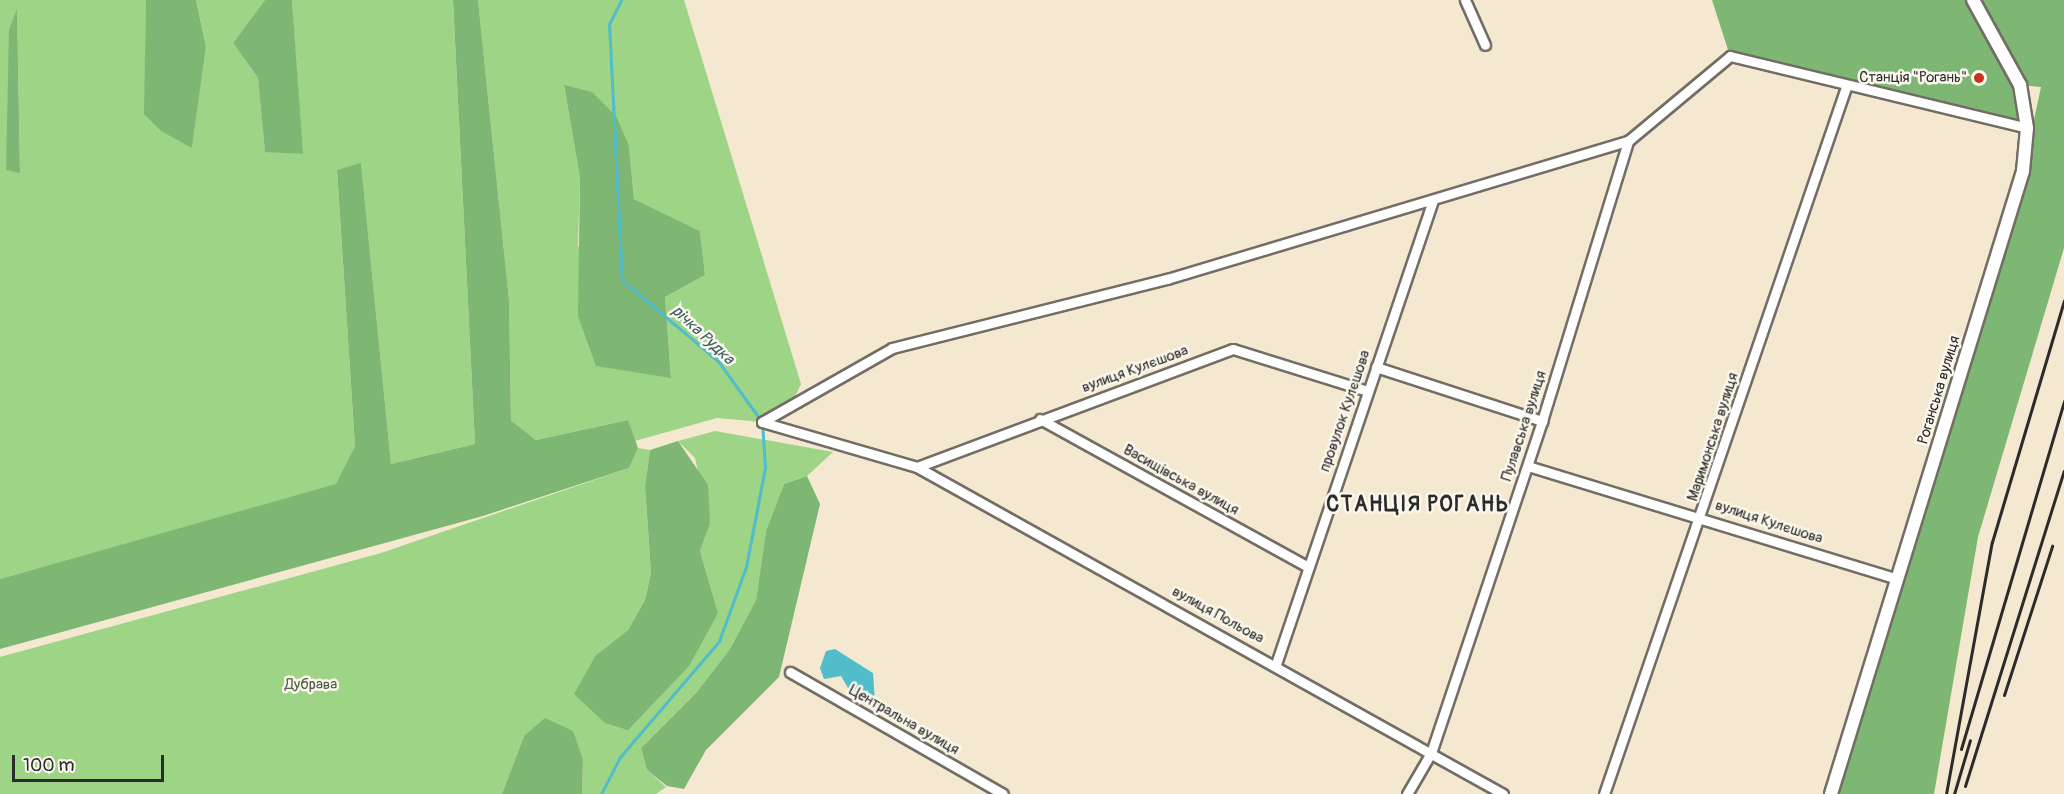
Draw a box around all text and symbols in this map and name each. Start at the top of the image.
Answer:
place label: Станція "Рогань" [1859,69,1967,87]
marker: Станція "Рогань" [1972,71,1986,85]
water label: річка Рудка [668,301,738,369]
street label: Роганська вулиця [1914,334,1964,446]
street label: вулиця Кулєшова [1079,341,1191,397]
street label: провулок Кулєшова [1316,348,1374,474]
street label: Пулавська вулиця [1498,369,1550,483]
street label: Маримонська вулиця [1684,370,1742,504]
street label: Васищівська вулиця [1120,441,1242,519]
district label: СТАНЦІЯ РОГАНЬ [1326,492,1510,518]
street label: вулиця Кулєшова [1713,496,1825,548]
street label: вулиця Польова [1169,582,1267,648]
park label: Дубрава [285,676,337,694]
street label: Центральна вулиця [846,681,962,759]
scale bar [15,743,166,781]
text: 100 m [23,754,75,777]

